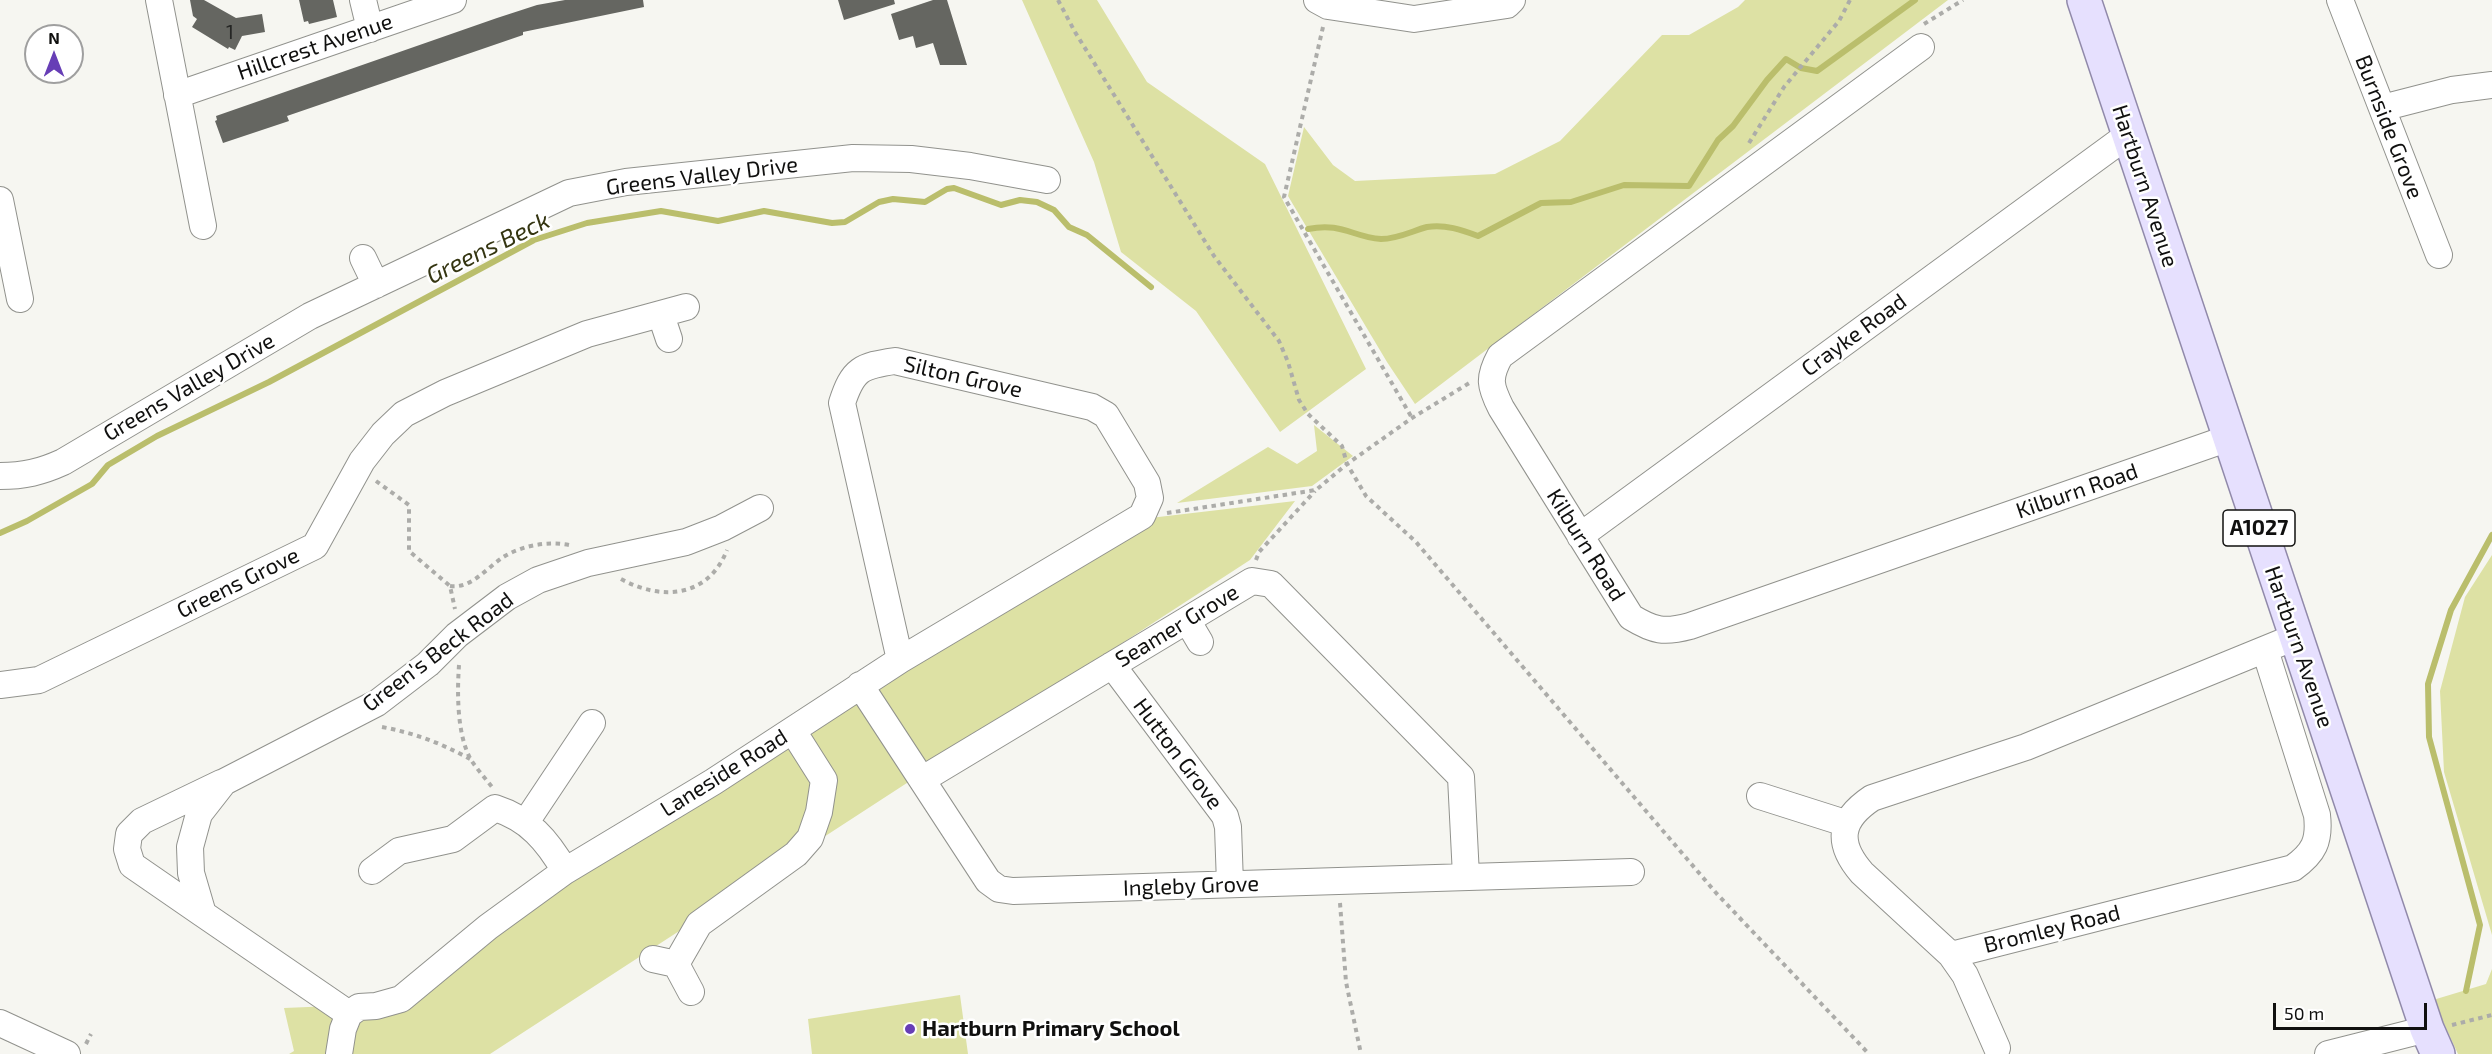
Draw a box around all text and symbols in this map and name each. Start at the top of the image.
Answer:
street label: Hillcrest Avenue [234,8,396,86]
house number: 1 [226,20,234,44]
north arrow [24,24,84,84]
text: N [48,28,60,47]
street label: Burnside Grove [2349,51,2429,203]
street label: Hartburn Avenue [2106,101,2184,271]
street label: Greens Valley Drive [604,151,800,201]
water label: Greens Beck [422,206,554,290]
street label: Crayke Road [1796,288,1912,382]
street label: Greens Valley Drive [99,327,279,447]
street label: Silton Grove [901,351,1025,403]
street label: Kilburn Road [2013,458,2141,524]
street label: Kilburn Road [1541,484,1631,606]
road number: A1027 [2223,510,2295,546]
street label: Greens Grove [172,542,304,624]
street label: Hartburn Avenue [2259,563,2339,731]
street label: Seamer Grove [1111,579,1243,673]
street label: Green's Beck Road [357,587,519,717]
street label: Hutton Grove [1128,693,1228,815]
street label: Laneside Road [656,723,792,823]
street label: Ingleby Grove [1122,870,1260,902]
street label: Bromley Road [1981,899,2123,959]
scale bar [2276,991,2430,1029]
text: 50 m [2284,1002,2324,1024]
place label: Hartburn Primary School [922,1016,1180,1042]
marker: Hartburn Primary School [903,1022,917,1036]

